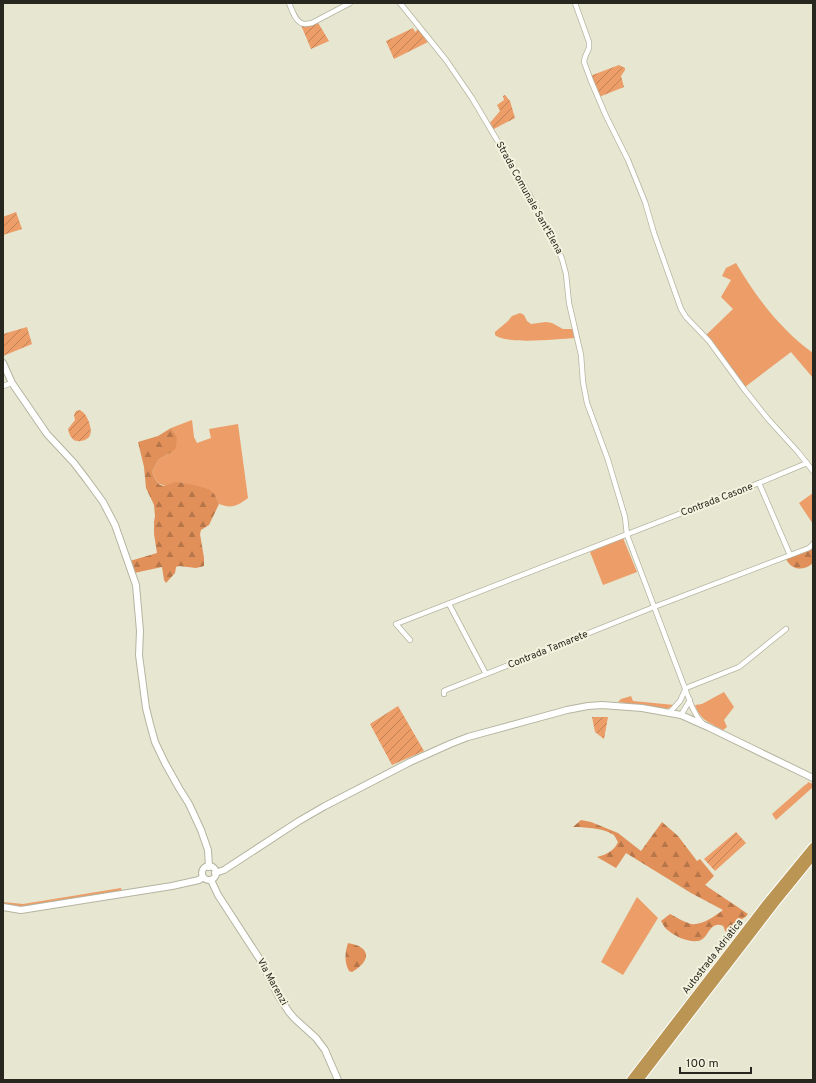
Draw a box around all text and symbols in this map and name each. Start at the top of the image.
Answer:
street label: Strada Comunale Sant'Elena [493,139,565,257]
street label: Contrada Casone [679,480,755,520]
street label: Contrada Tamarete [506,628,590,672]
street label: Autostrada Adriatica [680,917,746,997]
street label: Via Marenzi [254,956,290,1008]
scale bar [680,1049,751,1075]
text: 100 m [686,1056,719,1072]

